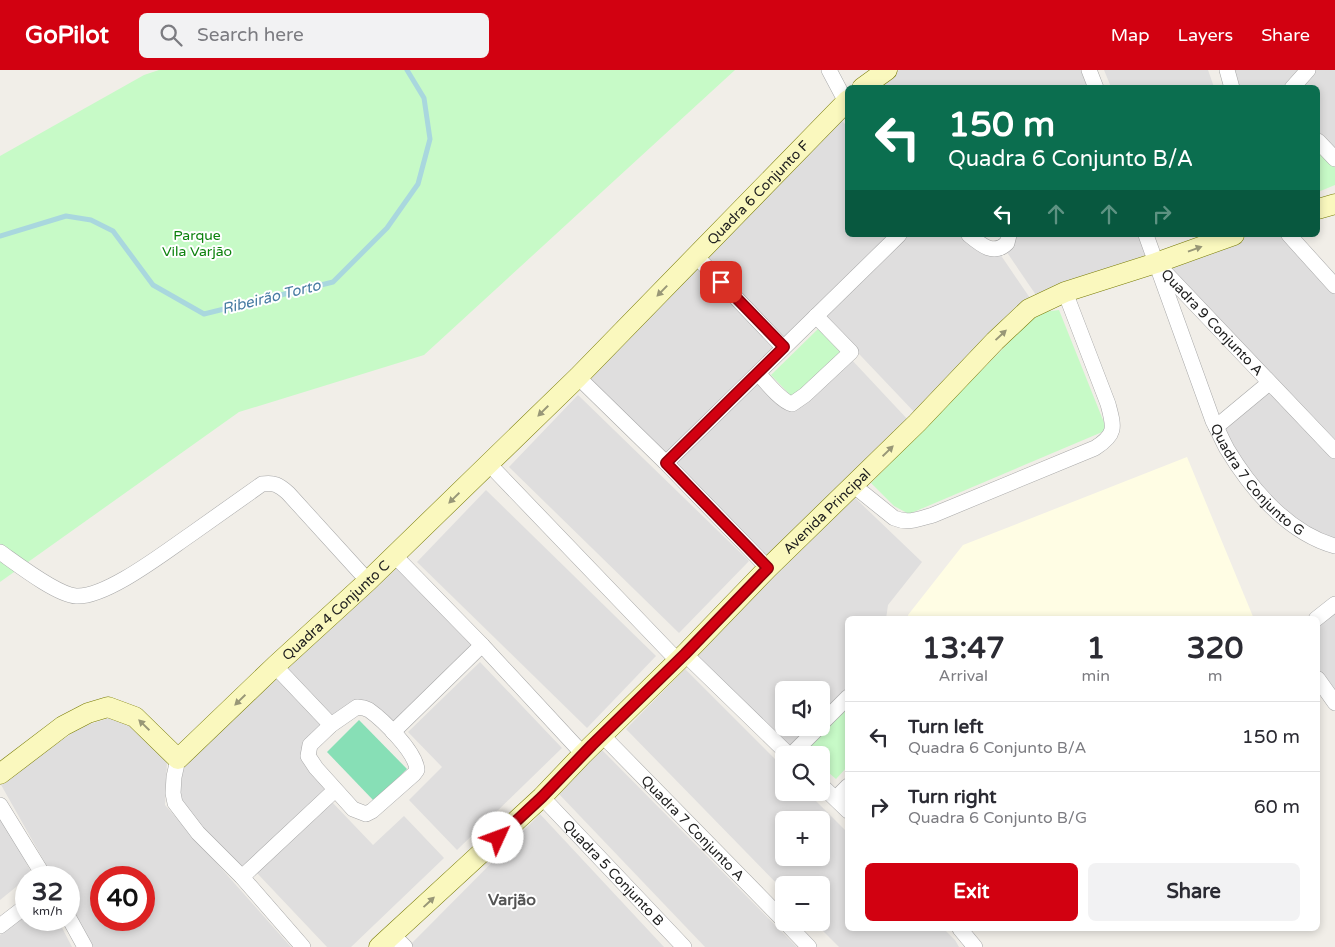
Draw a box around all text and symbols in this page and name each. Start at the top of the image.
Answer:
search box [139,13,489,58]
text: GoPilot [25,21,109,50]
icon: search [157,21,185,49]
text: Search here [197,24,304,46]
text: Map [1111,24,1150,46]
text: Layers [1178,24,1233,46]
text: Share [1261,24,1310,46]
text: 150 m [948,104,1055,146]
icon: left [865,105,930,170]
street label: Quadra 6 Conjunto F [704,137,813,248]
text: Quadra 6 Conjunto B/A [948,146,1193,172]
icon: left [989,200,1017,228]
icon: ahead [1042,200,1070,228]
icon: ahead [1095,200,1123,228]
icon: right [1148,200,1176,228]
park label: Parque Vila Varjão [162,227,232,260]
one-way arrow [1188,245,1203,253]
pin [700,261,742,303]
street label: Quadra 9 Conjunto A [1157,266,1267,379]
icon: arrive [707,268,735,296]
water label: Ribeirão Torto [220,276,323,318]
one-way arrow [656,285,668,297]
one-way arrow [995,329,1007,341]
one-way arrow [537,405,549,417]
street label: Quadra 7 Conjunto G [1207,421,1307,539]
one-way arrow [881,445,893,457]
street label: Avenida Principal [780,465,874,558]
one-way arrow [448,492,460,504]
street label: Quadra 4 Conjunto C [279,557,393,664]
text: 13:47 [922,630,1005,667]
text: 1 [1086,630,1105,667]
text: 320 [1187,630,1243,667]
text: Arrival [939,666,988,686]
text: min [1082,666,1110,686]
text: m [1208,666,1222,686]
map controls [775,681,830,931]
button: sound [775,681,830,736]
one-way arrow [234,693,246,705]
text: Turn left [908,716,984,738]
one-way arrow [138,719,150,731]
icon: left [865,723,893,751]
text: 150 m [1242,726,1300,748]
text: Quadra 6 Conjunto B/A [908,738,1086,758]
button: search [775,746,830,801]
street label: Quadra 7 Conjunto A [637,772,748,885]
text: Turn right [908,786,996,808]
icon: right [865,793,893,821]
text: 60 m [1254,796,1300,818]
text: Quadra 6 Conjunto B/G [908,808,1087,828]
position arrow [471,811,523,863]
button: + [775,811,830,866]
street label: Quadra 5 Conjunto B [559,816,667,930]
button: Exit [865,863,1078,921]
button: Share [1088,863,1300,921]
speed limit sign: 40 [90,866,155,931]
button: − [775,876,830,931]
text: 32 [32,877,63,907]
district label: Varjão [488,890,536,910]
one-way arrow [422,896,434,908]
text: km/h [32,904,63,918]

